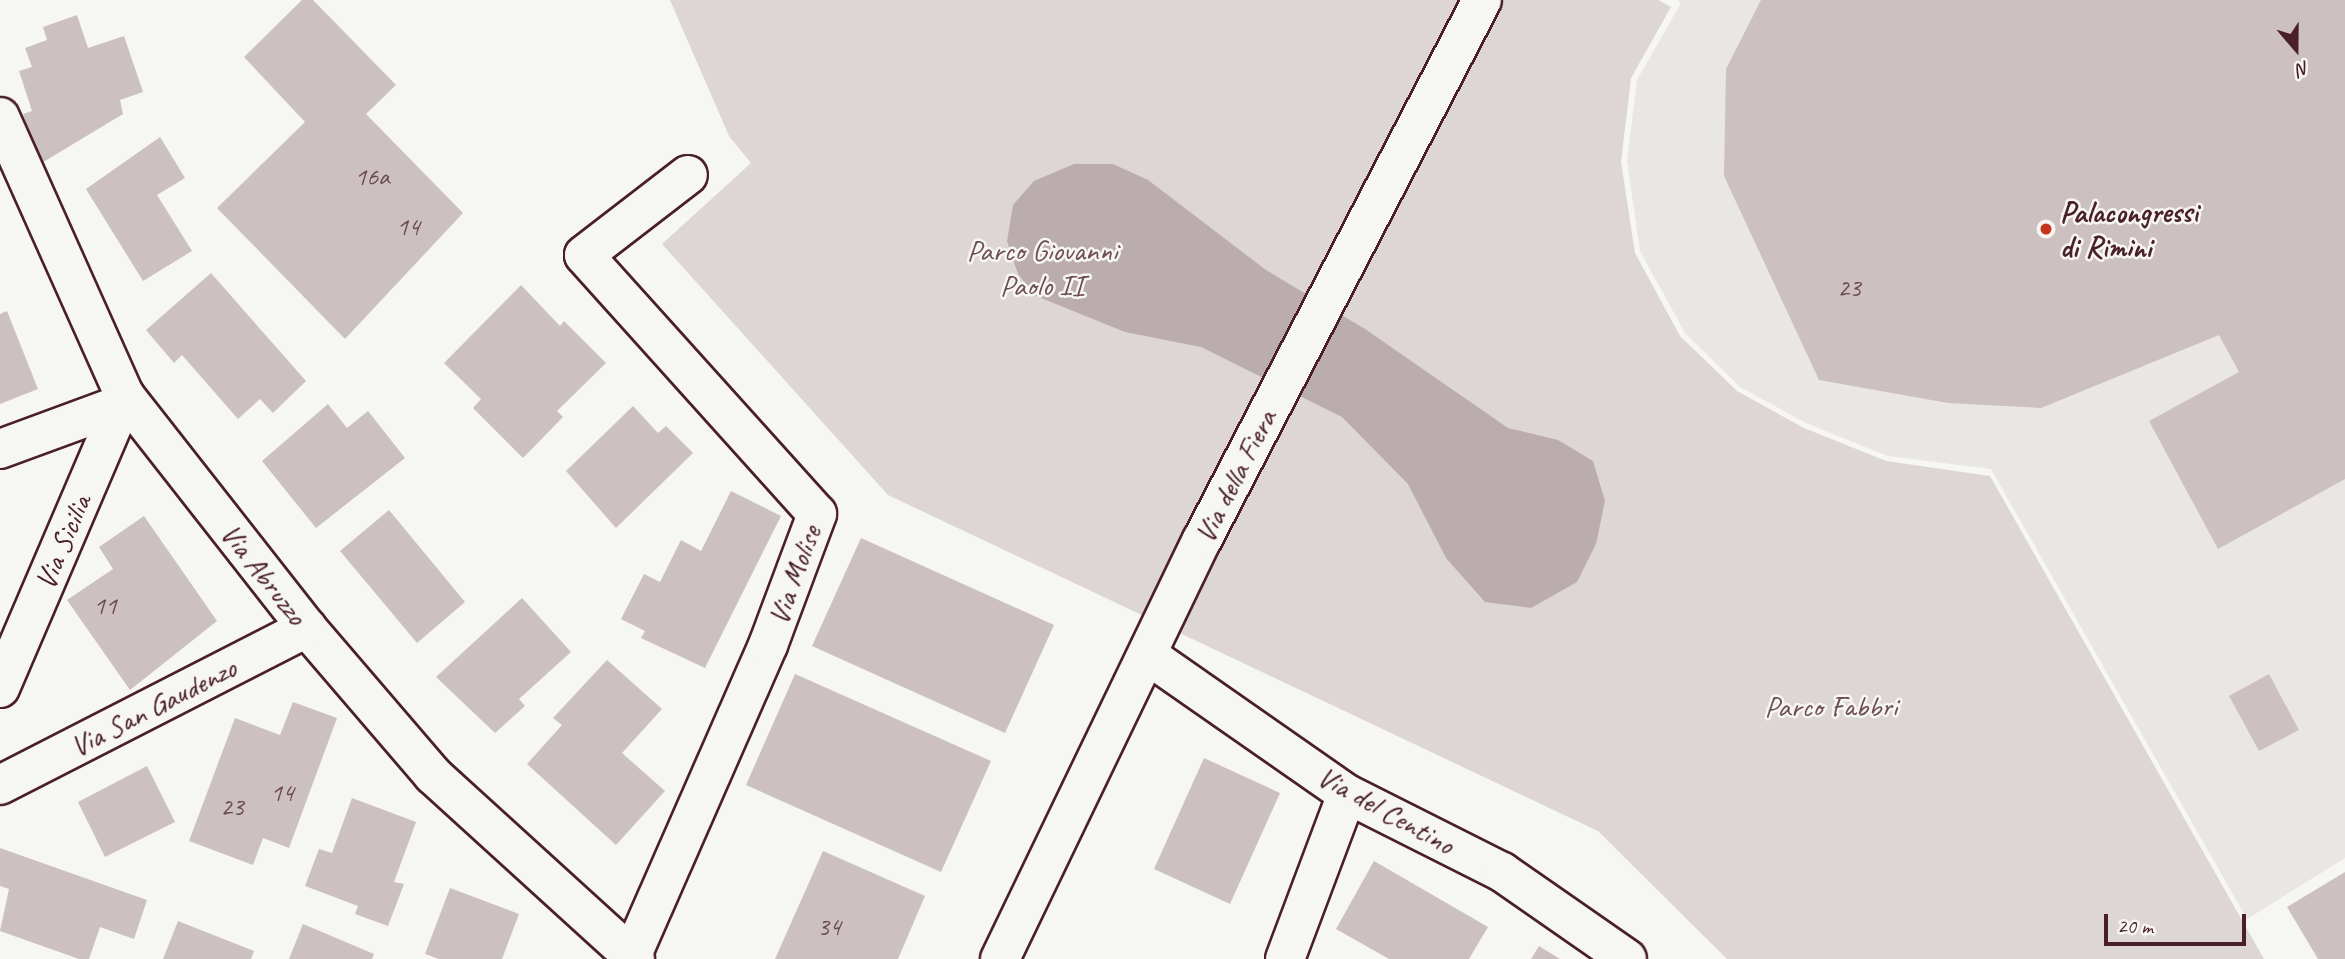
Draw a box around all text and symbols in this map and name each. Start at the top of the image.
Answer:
north arrow [2261,14,2331,84]
text: N [2294,55,2313,82]
house number: 16a [355,161,389,193]
place label: Palacongressi di Rimini [2060,194,2198,264]
house number: 14 [396,211,420,243]
marker: Palacongressi di Rimini [2038,221,2054,237]
park label: Parco Giovanni Paolo II [967,232,1117,302]
house number: 23 [1837,272,1861,304]
street label: Via della Fiera [1187,404,1283,548]
street label: Via Sicilia [27,489,99,595]
street label: Via Abruzzo [213,516,315,632]
street label: Via Molise [760,521,828,629]
house number: 11 [93,590,117,622]
street label: Via San Gaudenzo [64,650,242,764]
park label: Parco Fabbri [1764,688,1898,724]
street label: Via del Centino [1311,758,1461,862]
house number: 14 [270,777,294,809]
house number: 23 [220,791,244,823]
scale bar [2107,900,2249,944]
house number: 34 [817,911,841,943]
text: 20 m [2117,913,2153,939]

